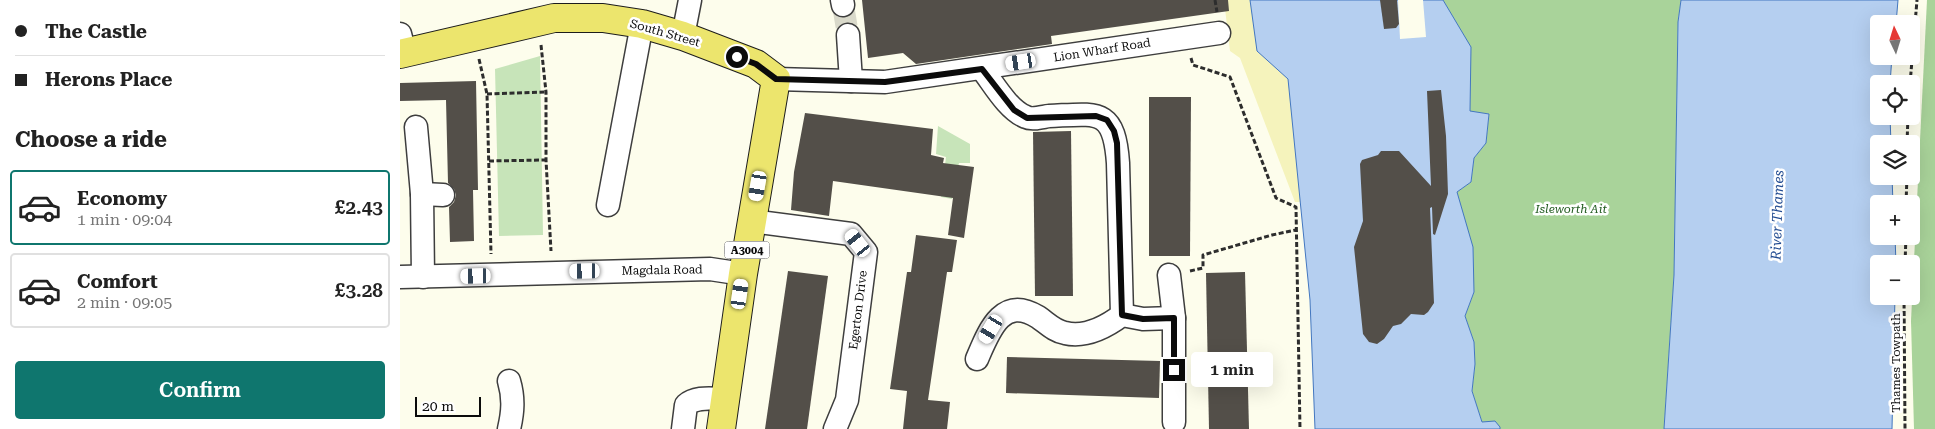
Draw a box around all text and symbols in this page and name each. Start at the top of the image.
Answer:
north arrow [1870,15,1920,65]
map controls [1870,15,1920,305]
street label: South Street [628,16,702,50]
text: The Castle [45,20,147,43]
street label: Lion Wharf Road [1052,35,1152,65]
route start [726,46,748,68]
car [1005,52,1036,72]
text: Herons Place [45,68,172,91]
button: locate [1870,75,1920,125]
text: Choose a ride [15,127,167,152]
button: layers [1870,135,1920,185]
water label: River Thames [1767,169,1787,261]
car [748,170,767,202]
icon: car [17,185,62,230]
text: Economy [77,187,167,210]
button: + [1870,195,1920,245]
text: £2.43 [335,196,383,219]
park label: Isleworth Ait [1534,202,1607,216]
text: 1 min · 09:04 [77,210,172,229]
car [842,227,873,259]
road number: A3004 [724,242,770,258]
button: − [1870,255,1920,305]
street label: Magdala Road [621,262,703,278]
car [569,263,600,279]
icon: car [17,268,62,313]
car [460,268,491,284]
street label: Egerton Drive [846,269,870,350]
text: Comfort [77,270,158,293]
car [730,278,749,310]
text: £3.28 [335,279,383,302]
text: 2 min · 09:05 [77,293,172,312]
car [976,312,1005,346]
street label: Thames Towpath [1889,313,1903,413]
callout: 1 min [1192,352,1274,388]
route end [1163,359,1185,381]
text: 1 min [1210,360,1254,379]
button: Confirm [15,361,385,419]
scale bar [415,394,481,417]
text: 20 m [422,398,454,414]

